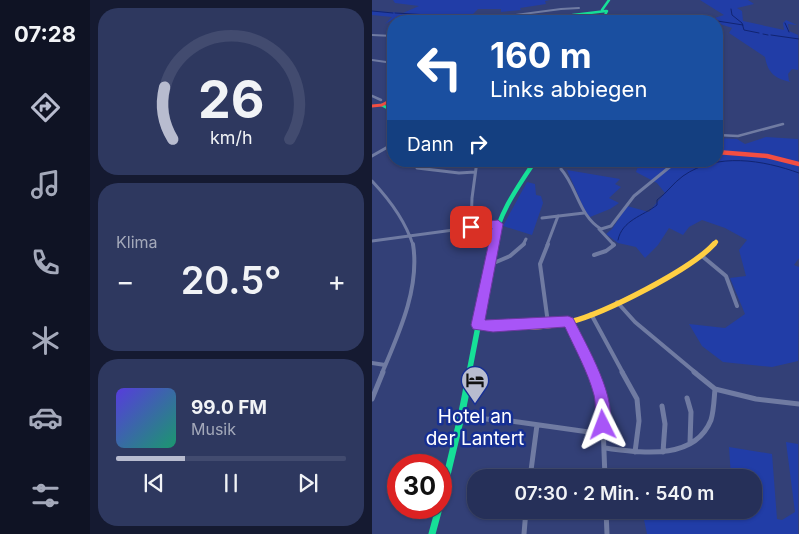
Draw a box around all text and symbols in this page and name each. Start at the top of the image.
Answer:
text: 07:28 [14,21,76,47]
text: 160 m [490,34,592,76]
icon: left [407,35,472,100]
text: 26 [198,68,264,131]
text: Links abbiegen [490,76,647,102]
icon: directions [28,90,63,125]
text: km/h [210,127,252,148]
icon: right [464,130,492,158]
text: Dann [407,133,454,156]
icon: music [28,167,63,202]
pin [450,206,492,248]
icon: arrive [457,213,485,241]
text: Klima [116,232,158,252]
icon: phone [28,245,63,280]
text: 20.5° [181,257,281,303]
text: − [116,264,135,298]
text: + [327,264,346,298]
icon: climate [28,323,63,358]
hotel icon: Hotel an der Lantert [460,365,490,404]
text: 99.0 FM [191,396,267,419]
position arrow [576,398,628,450]
icon: car [28,400,63,435]
place label: Hotel an der Lantert [426,405,524,450]
text: Musik [191,419,236,439]
speed limit sign: 30 [387,454,452,519]
icon: previous [140,469,168,497]
icon: pause [217,469,245,497]
icon: next [294,469,322,497]
icon: filters [28,478,63,513]
text: 07:30 · 2 Min. · 540 m [515,482,714,505]

